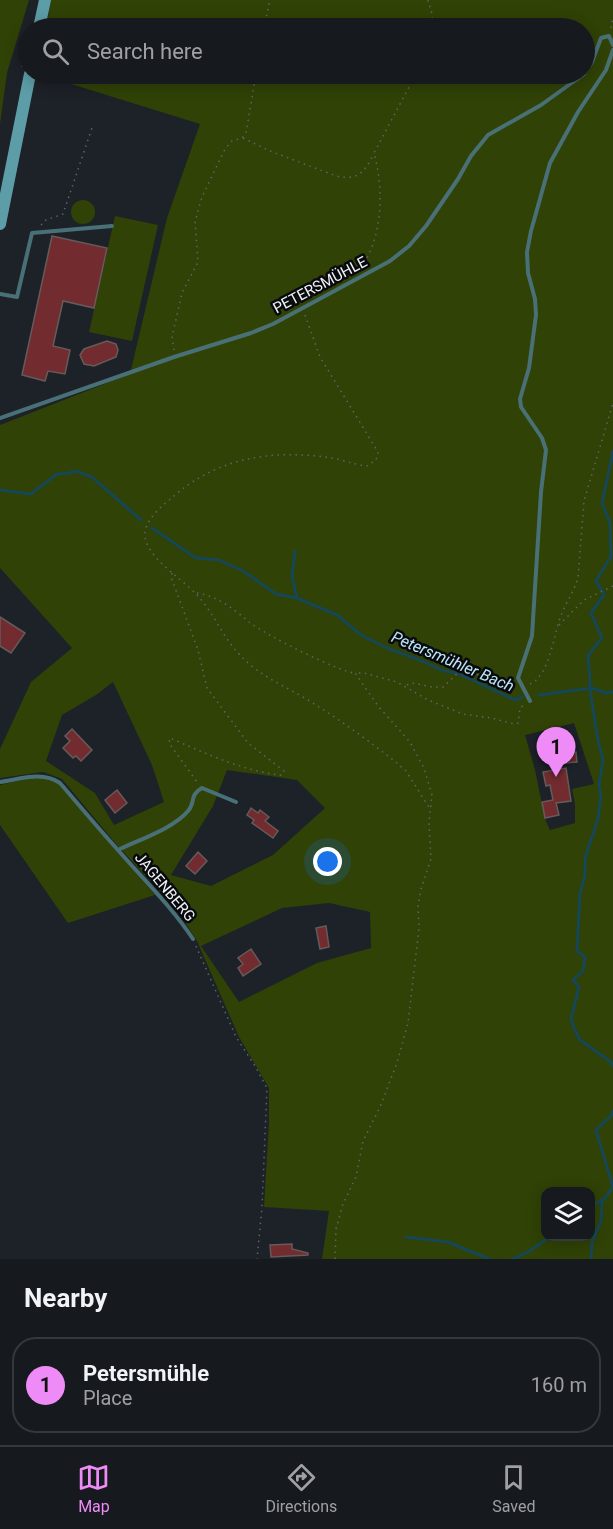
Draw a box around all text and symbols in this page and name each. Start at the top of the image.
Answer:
search box [18,18,595,84]
icon: search [39,35,72,68]
text: Search here [87,39,203,64]
street label: PETERSMÜHLE [270,252,371,317]
water label: Petersmühler Bach [389,627,517,696]
pin: 1 [536,728,576,777]
your location [313,847,342,876]
street label: JAGENBERG [131,849,199,925]
map controls [541,1187,595,1241]
button: layers [541,1187,595,1241]
text: Nearby [24,1283,107,1313]
text: Petersmühle [83,1361,209,1386]
text: 1 [40,1373,51,1397]
text: 160 m [531,1373,587,1397]
text: Place [83,1386,132,1410]
tab: Map [77,1461,110,1516]
tab: Directions [265,1461,337,1516]
tab: Saved [492,1461,536,1516]

